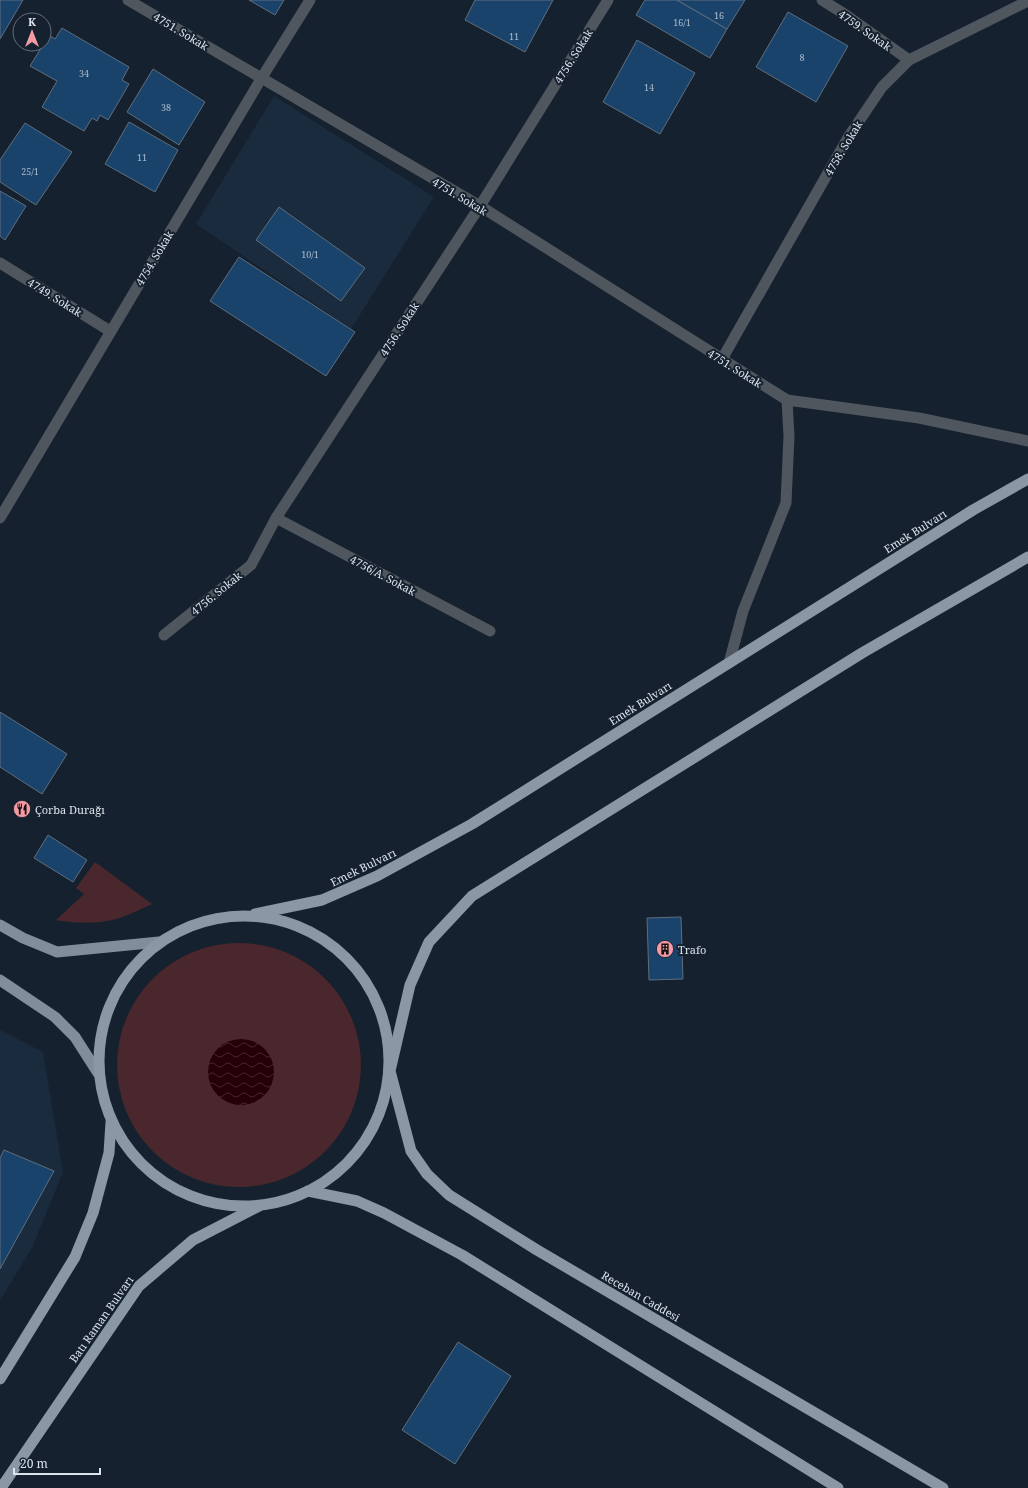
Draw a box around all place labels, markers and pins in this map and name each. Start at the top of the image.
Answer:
restaurant icon: Çorba Durağı [12,799,32,819]
place label: Çorba Durağı [35,802,105,817]
building icon: Trafo [655,939,675,959]
place label: Trafo [678,942,706,957]

